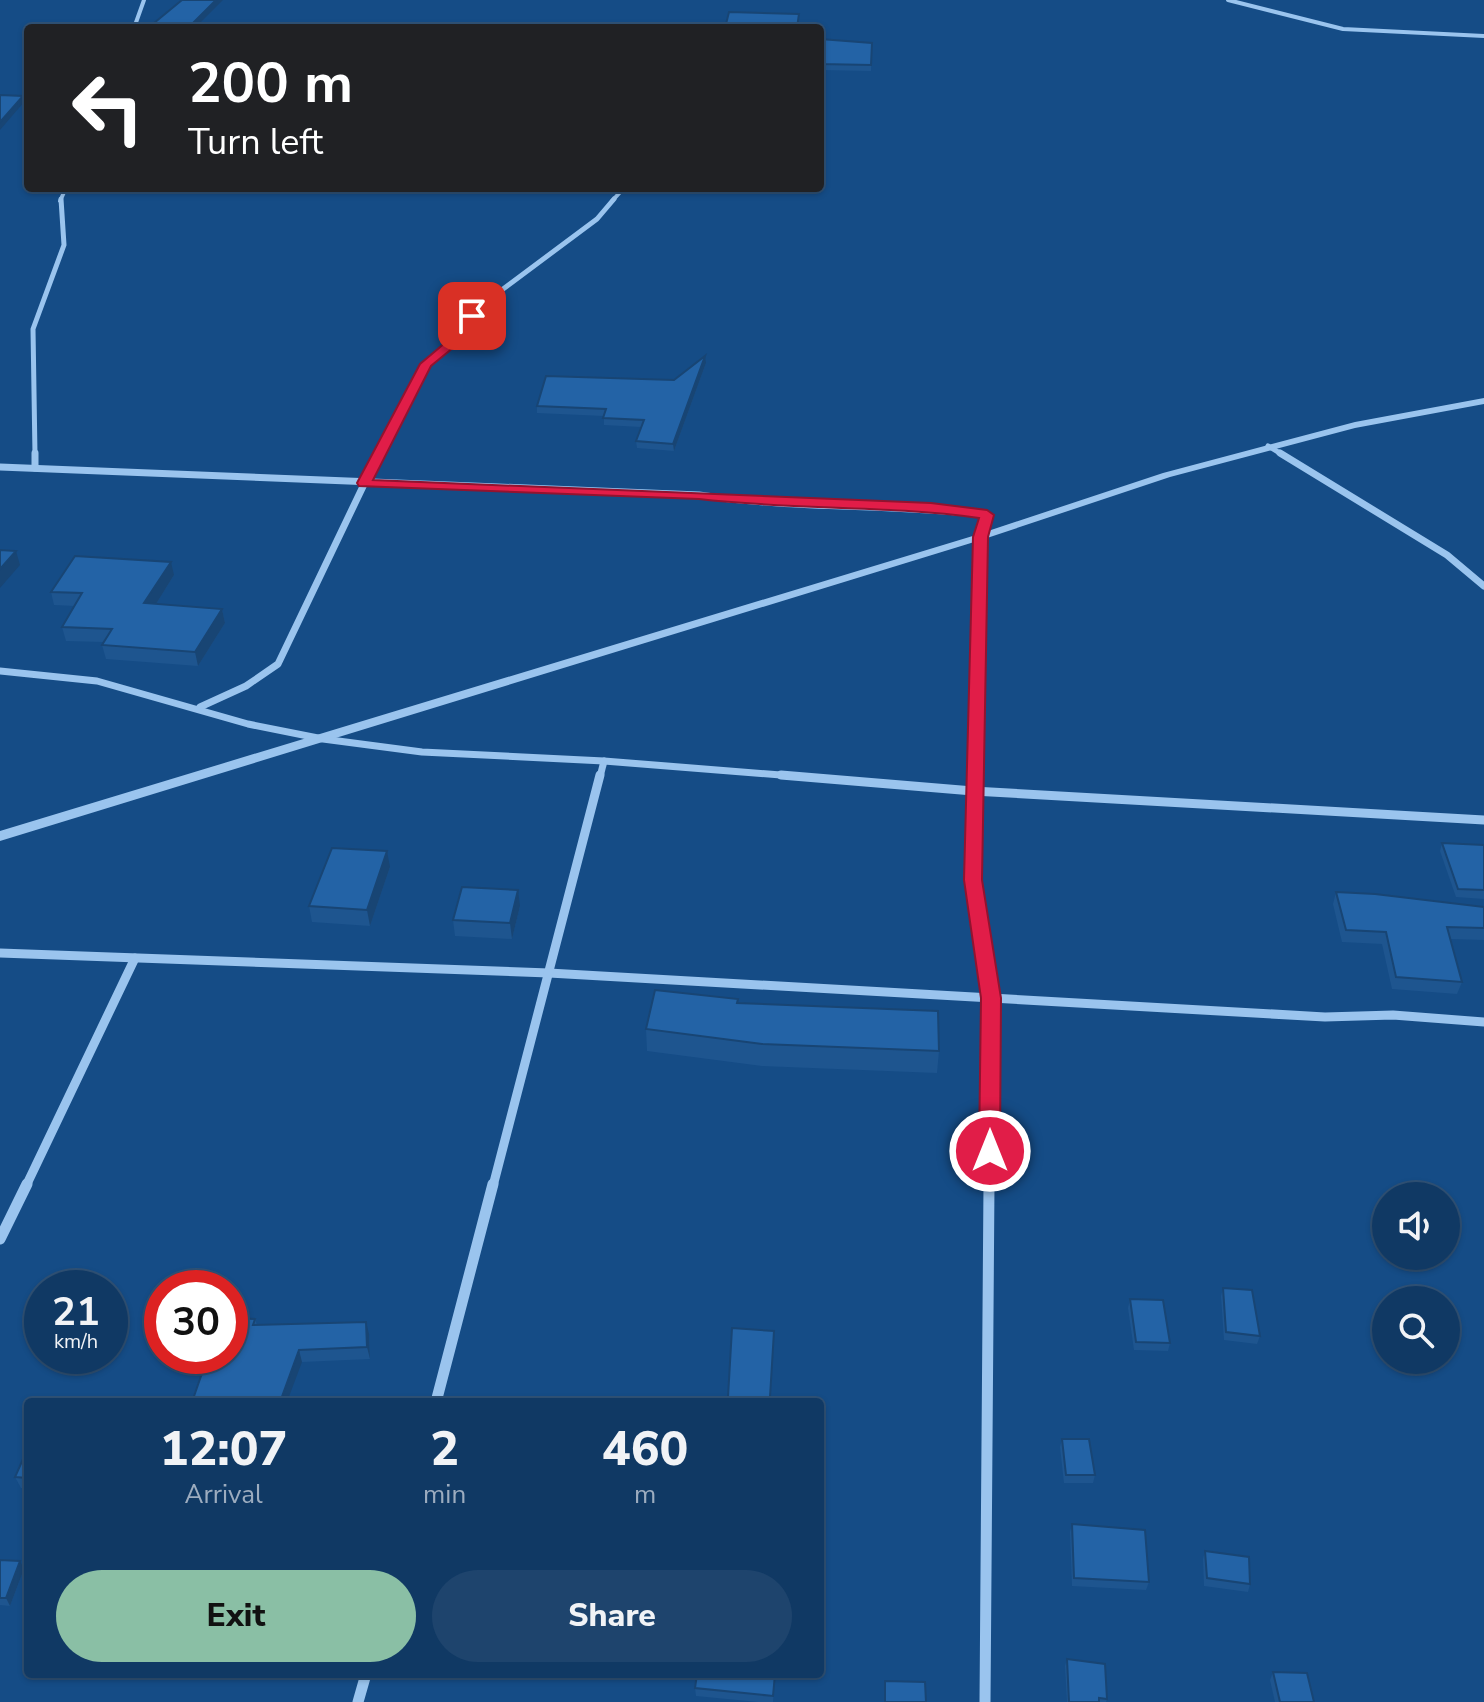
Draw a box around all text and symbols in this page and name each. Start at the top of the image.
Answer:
text: 200 m [188,45,353,122]
icon: left [56,56,160,160]
text: Turn left [188,118,323,167]
pin [438,282,506,350]
icon: arrive [450,294,494,338]
position arrow [948,1109,1032,1193]
map controls [1372,1182,1460,1374]
button: sound [1372,1182,1460,1270]
speed limit sign: 30 [144,1270,248,1374]
text: 21 [52,1285,100,1339]
button: search [1372,1286,1460,1374]
text: km/h [54,1328,98,1355]
text: 12:07 [160,1416,287,1482]
text: 2 [430,1416,459,1482]
text: 460 [602,1416,688,1482]
text: Arrival [184,1477,263,1512]
text: min [423,1477,466,1512]
text: m [634,1477,656,1512]
button: Exit [56,1570,416,1662]
button: Share [432,1570,792,1662]

